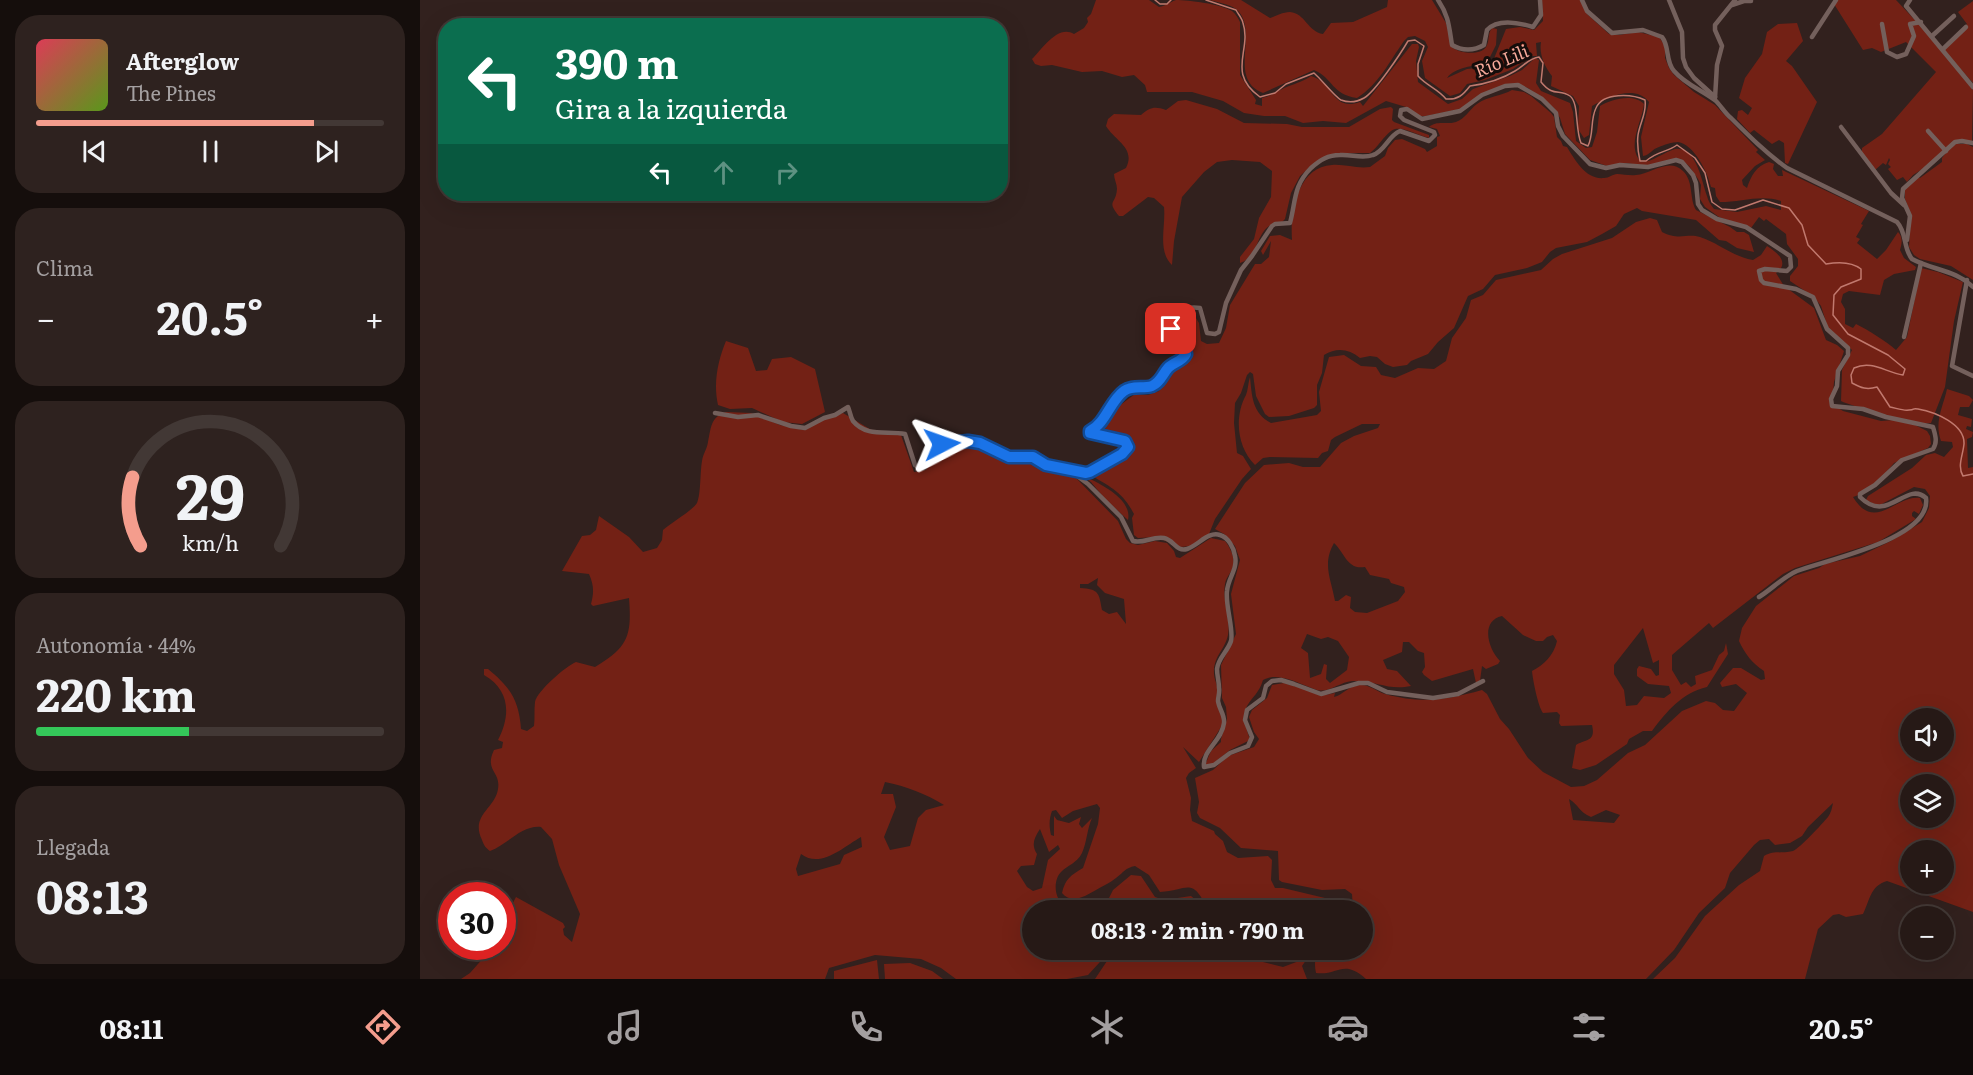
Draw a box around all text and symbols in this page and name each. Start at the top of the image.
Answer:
text: 390 m [555,30,679,92]
water label: Río Lili [1470,36,1533,83]
icon: left [456,42,534,120]
text: Afterglow [126,44,239,77]
text: The Pines [126,77,216,107]
text: Gira a la izquierda [555,87,787,127]
icon: previous [78,135,111,168]
icon: pause [194,135,227,168]
icon: next [310,135,343,168]
icon: left [644,156,677,189]
icon: ahead [707,156,740,189]
icon: right [770,156,803,189]
text: Clima [36,252,93,282]
text: 20.5° [156,282,264,349]
text: − [36,292,55,341]
text: + [365,292,384,341]
pin [1145,303,1196,354]
icon: arrive [1154,312,1187,345]
position arrow [910,412,974,476]
text: 29 [175,448,245,540]
text: km/h [181,527,239,559]
text: Autonomía · 44% [36,629,196,659]
text: 220 km [36,659,196,726]
map controls [1900,708,1954,960]
button: sound [1900,708,1954,762]
button: layers [1900,774,1954,828]
text: Llegada [36,831,110,861]
button: + [1900,840,1954,894]
text: 08:13 [36,861,149,928]
speed limit sign: 30 [438,882,516,960]
button: − [1900,906,1954,960]
text: 08:13 · 2 min · 790 m [1091,913,1304,946]
icon: directions [362,1006,404,1048]
icon: music [604,1006,646,1048]
icon: phone [845,1006,887,1048]
icon: climate [1086,1006,1128,1048]
icon: car [1327,1006,1369,1048]
icon: filters [1568,1006,1610,1048]
text: 08:11 [100,1007,163,1047]
text: 20.5° [1809,1007,1873,1047]

